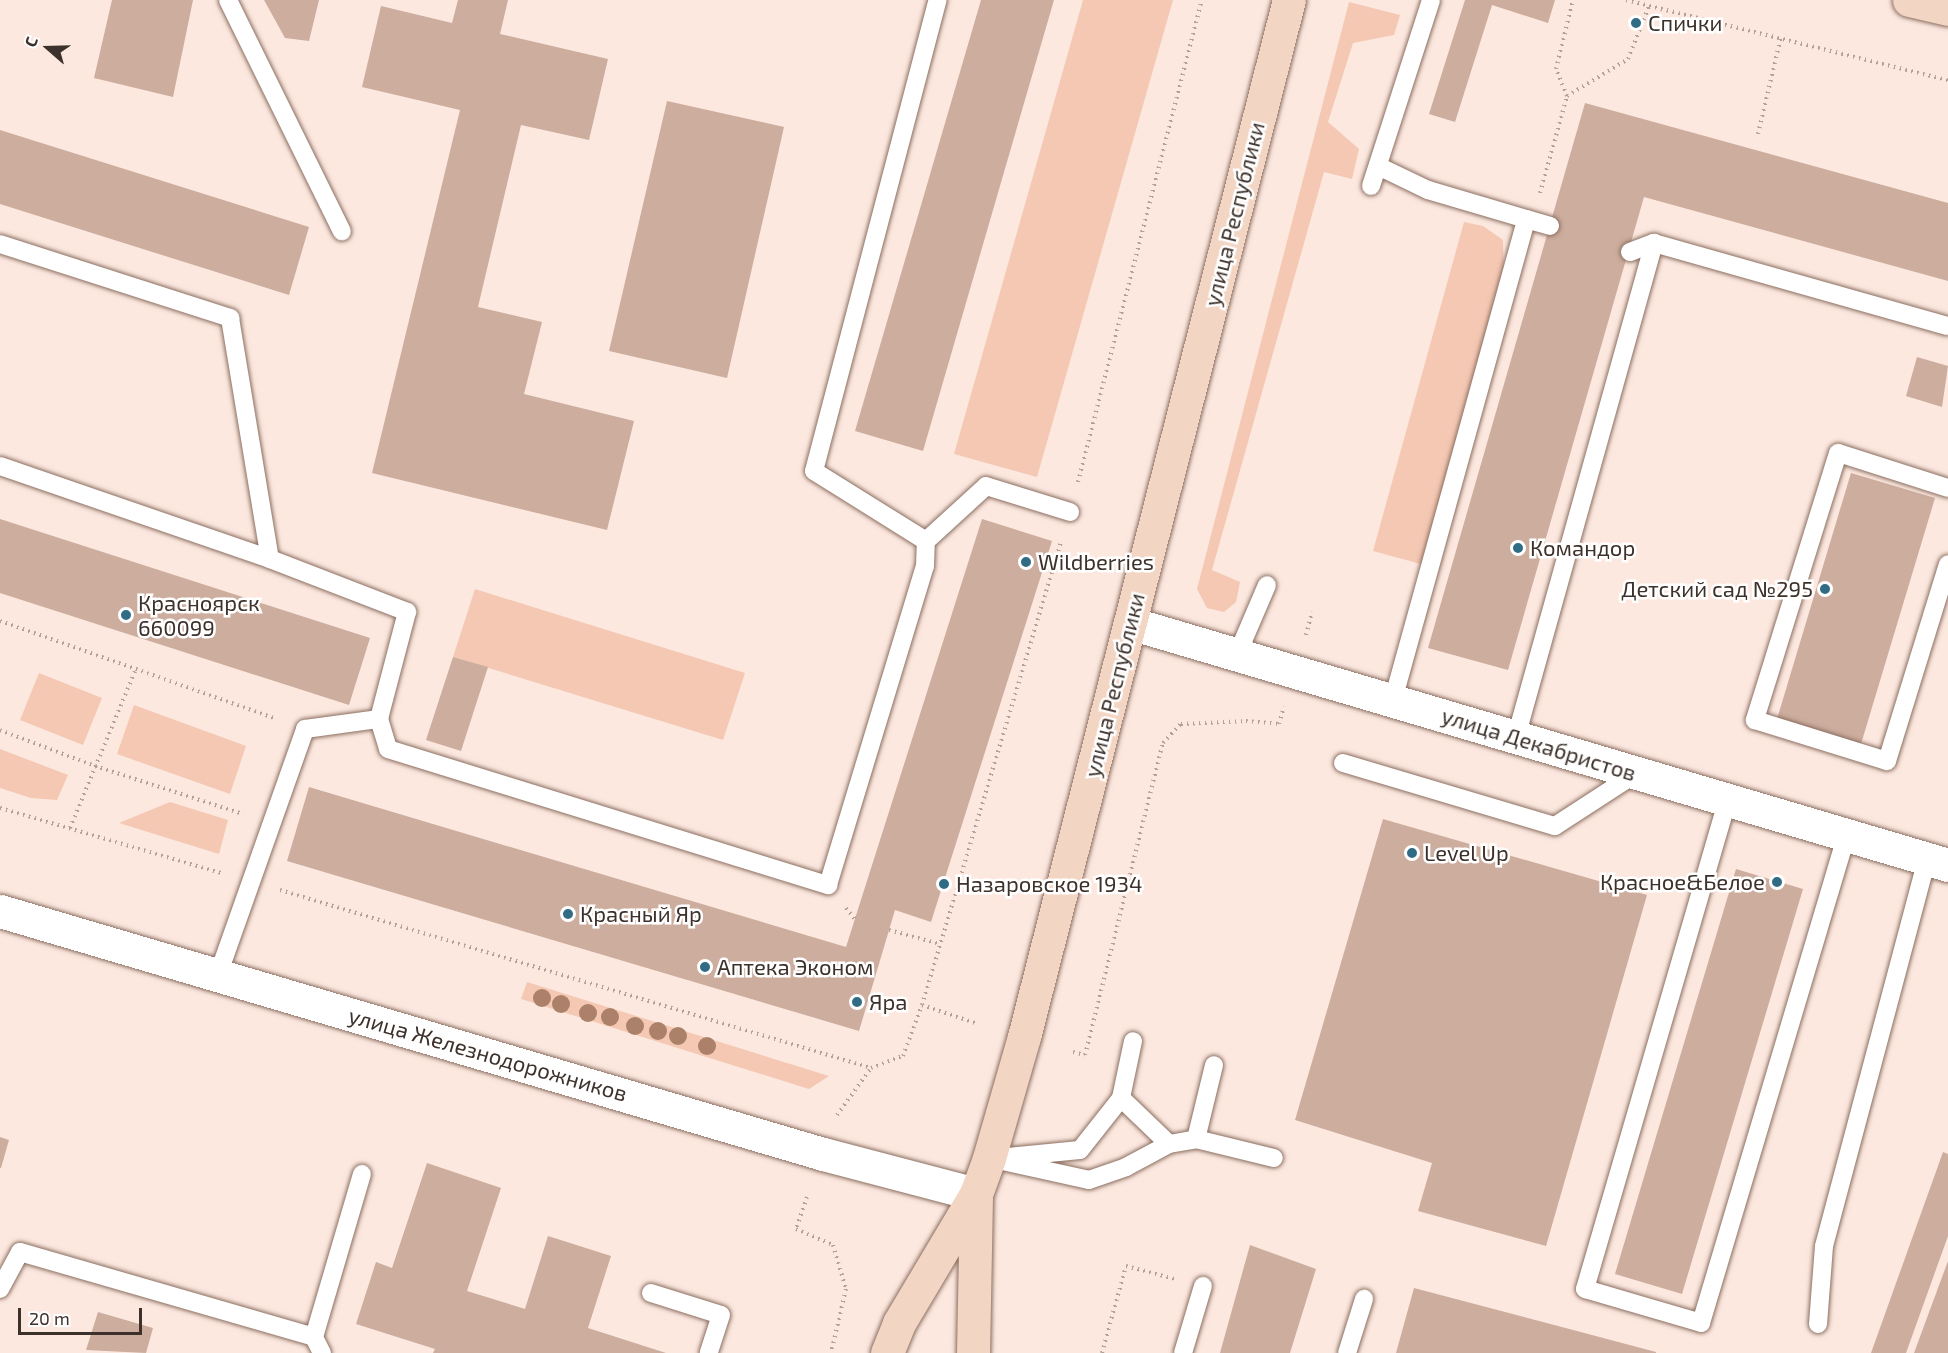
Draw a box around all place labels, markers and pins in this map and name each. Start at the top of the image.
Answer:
place label: Спички [1648,10,1723,36]
marker: Спички [1629,16,1643,30]
place label: Командор [1530,535,1635,561]
marker: Командор [1511,541,1525,555]
place label: Wildberries [1038,549,1154,575]
marker: Wildberries [1019,555,1033,569]
place label: Детский сад №295 [1621,576,1813,602]
marker: Детский сад №295 [1818,582,1832,596]
place label: Красноярск 660099 [138,589,260,640]
marker: Красноярск 660099 [119,608,133,622]
place label: Level Up [1424,840,1509,866]
marker: Level Up [1405,846,1419,860]
place label: Красное&Белое [1600,869,1765,895]
place label: Назаровское 1934 [956,871,1142,897]
marker: Красное&Белое [1770,875,1784,889]
marker: Назаровское 1934 [937,877,951,891]
place label: Красный Яр [580,901,702,927]
marker: Красный Яр [561,907,575,921]
place label: Аптека Эконом [717,954,873,980]
marker: Аптека Эконом [698,960,712,974]
place label: Яра [869,989,907,1015]
marker: Яра [850,995,864,1009]

